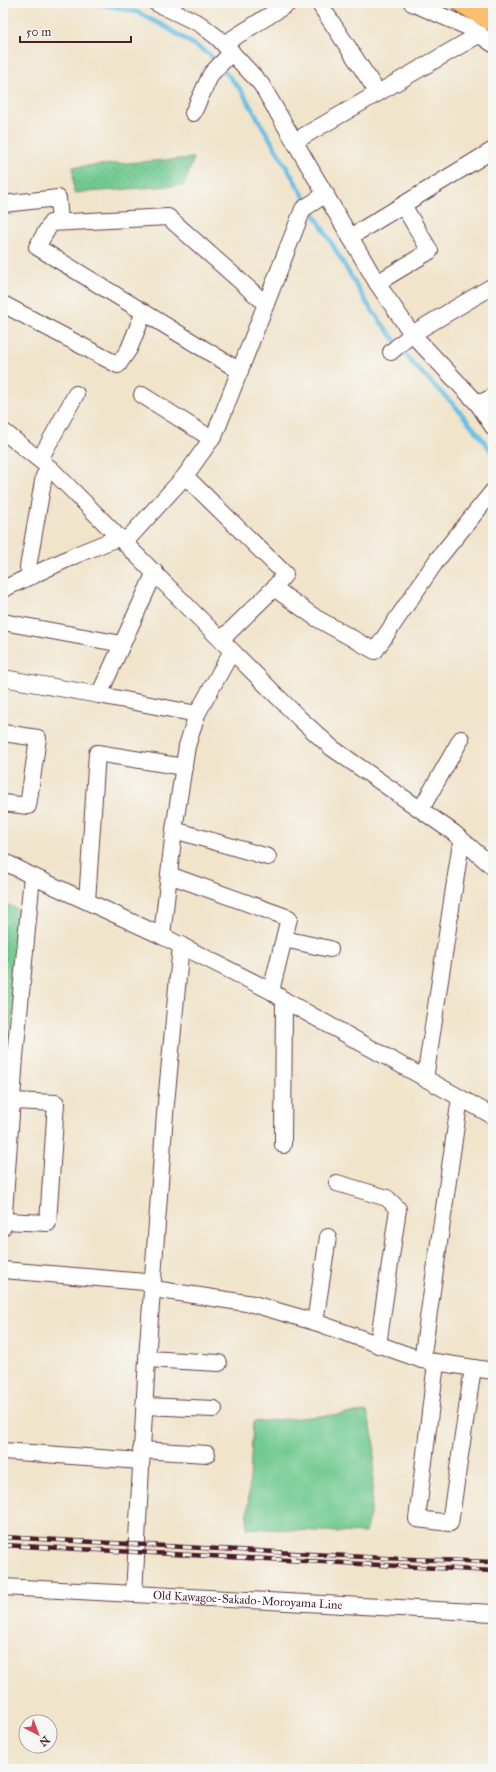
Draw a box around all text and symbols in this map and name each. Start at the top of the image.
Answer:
scale bar [20,18,131,44]
text: 50 m [26,25,51,39]
street label: Old Kawagoe-Sakado-Moroyama Line [153,1588,343,1612]
north arrow [18,1714,58,1754]
text: N [36,1733,52,1749]

